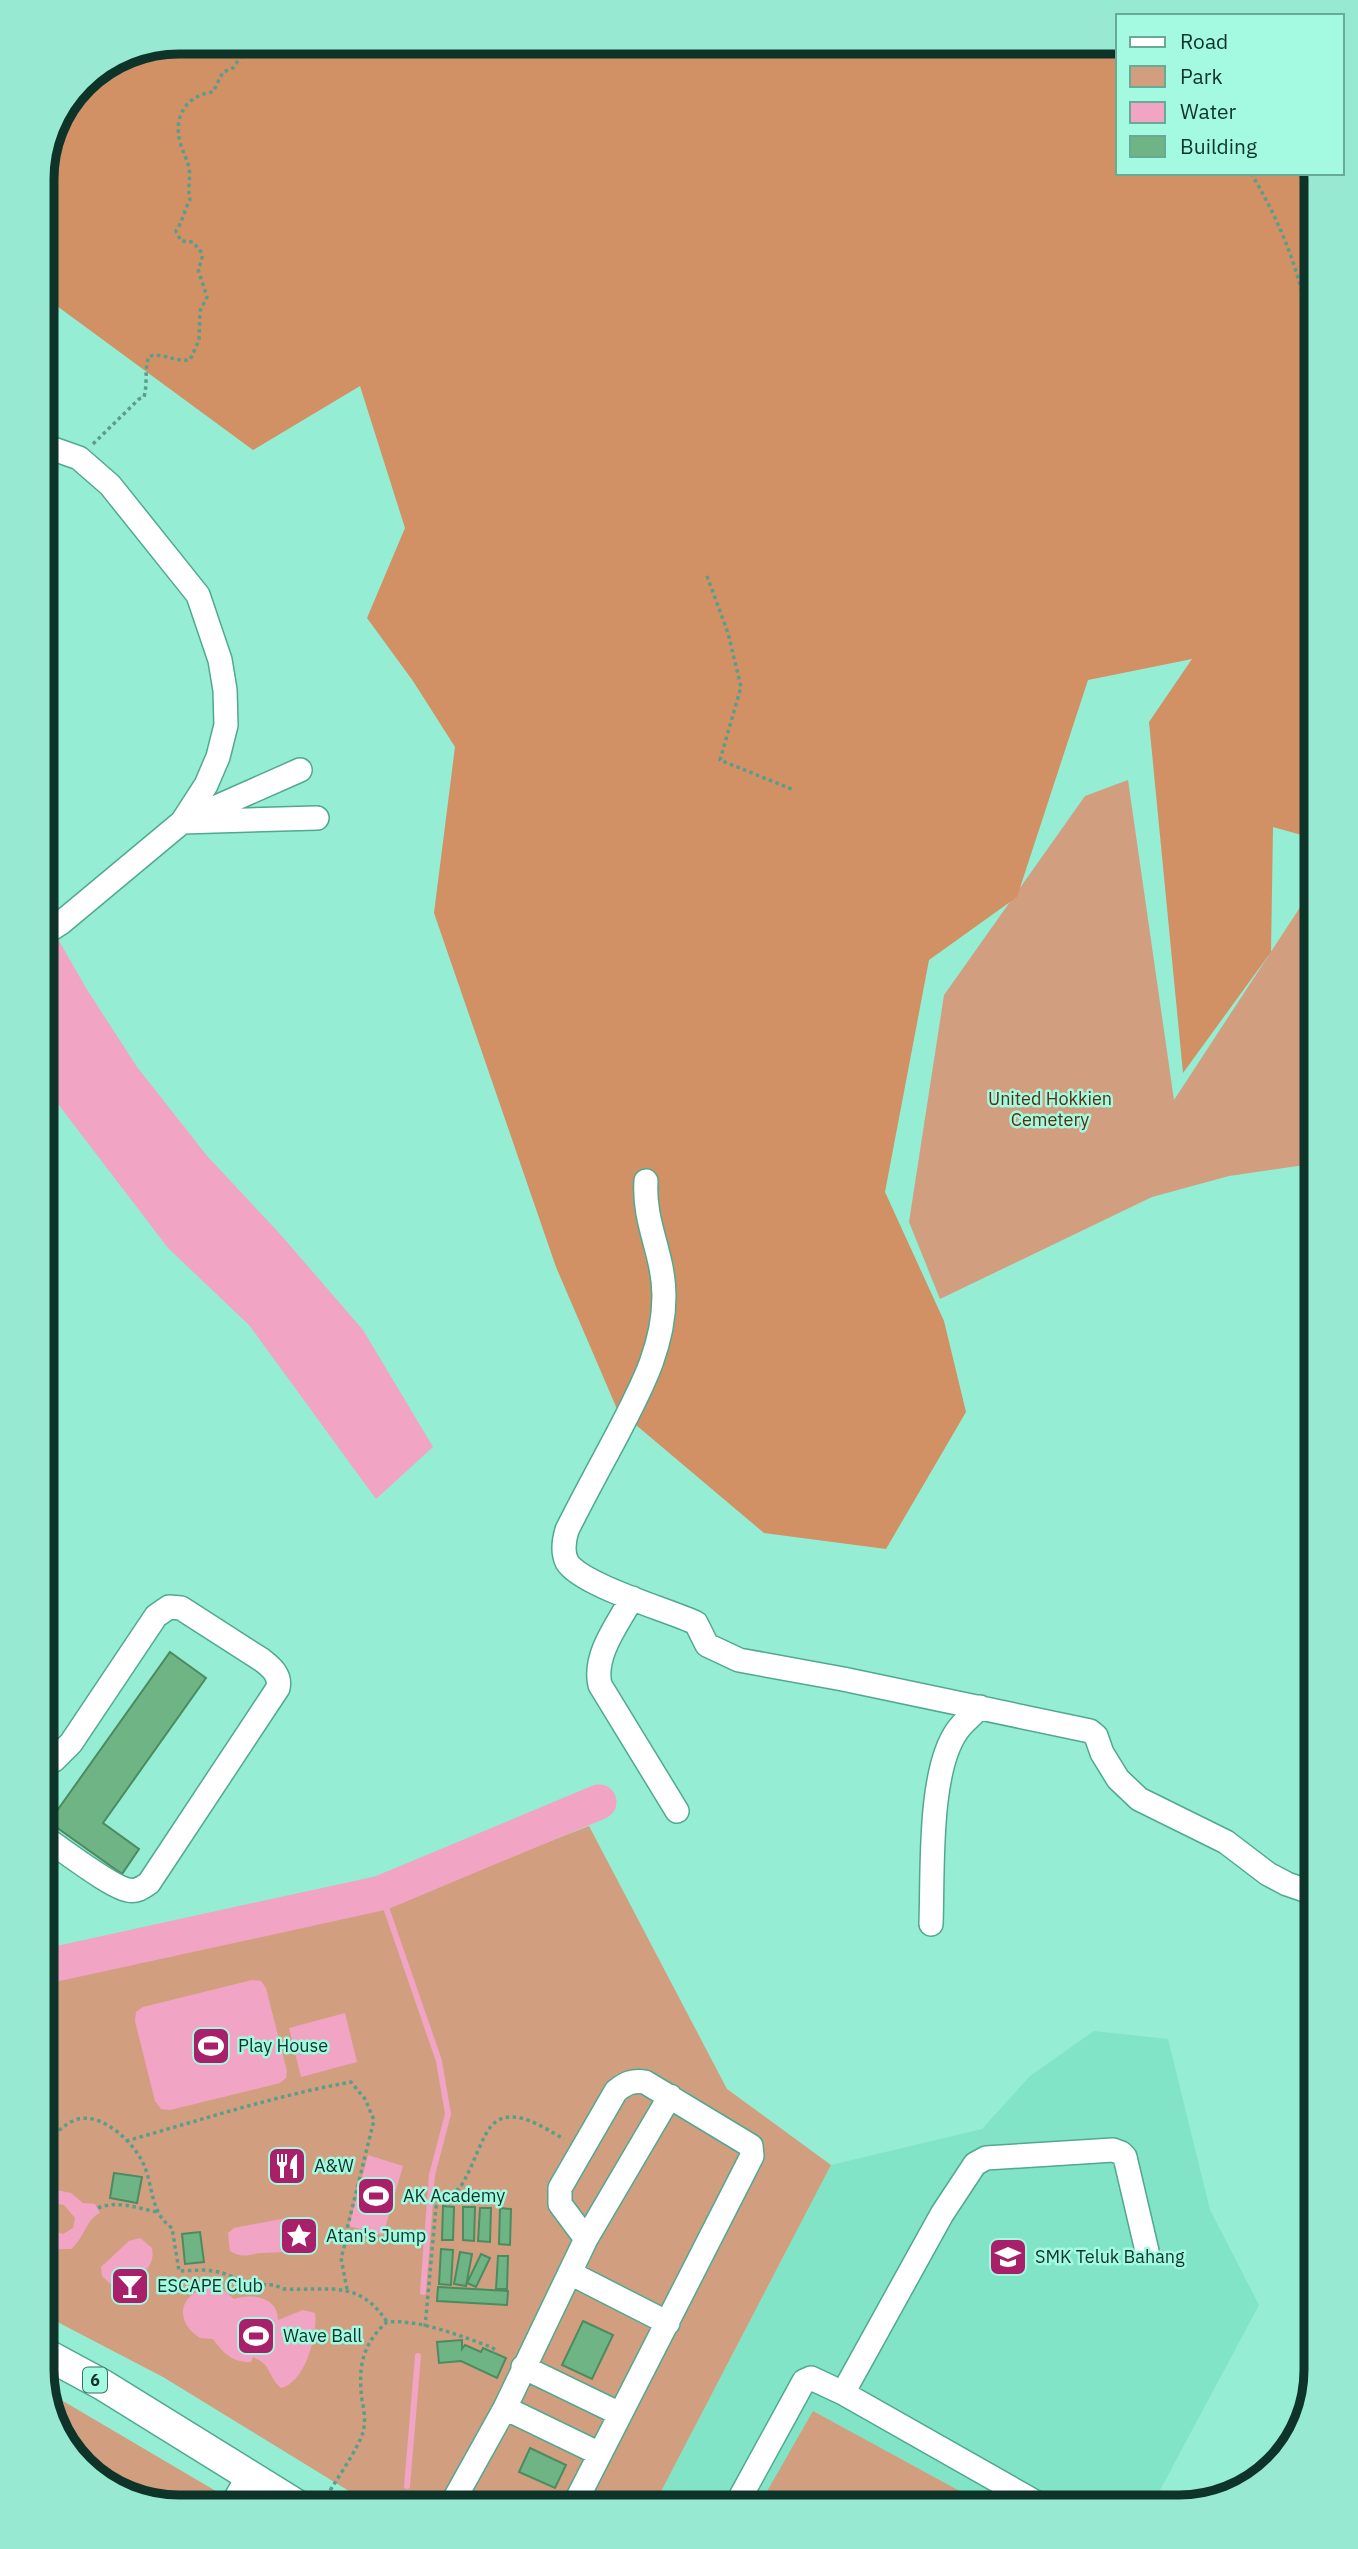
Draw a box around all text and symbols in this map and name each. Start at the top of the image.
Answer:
legend [1116,14,1344,175]
text: Road [1180,27,1228,55]
text: Park [1180,62,1223,90]
text: Water [1180,97,1237,125]
text: Building [1180,132,1257,160]
park label: United Hokkien Cemetery [988,1087,1112,1131]
sports icon: Play House [190,2025,232,2067]
place label: Play House [238,2034,328,2057]
restaurant icon: A&W [266,2145,308,2187]
place label: A&W [314,2154,354,2177]
sports icon: AK Academy [355,2175,397,2217]
place label: AK Academy [403,2184,505,2207]
place icon: Atan's Jump [278,2215,320,2257]
place label: Atan's Jump [326,2224,426,2247]
school or university icon: SMK Teluk Bahang [987,2236,1029,2278]
place label: SMK Teluk Bahang [1035,2245,1185,2268]
bar icon: ESCAPE Club [109,2265,151,2307]
place label: ESCAPE Club [157,2274,263,2297]
sports icon: Wave Ball [235,2315,277,2357]
place label: Wave Ball [283,2324,362,2347]
road number: 6 [83,2368,107,2392]

